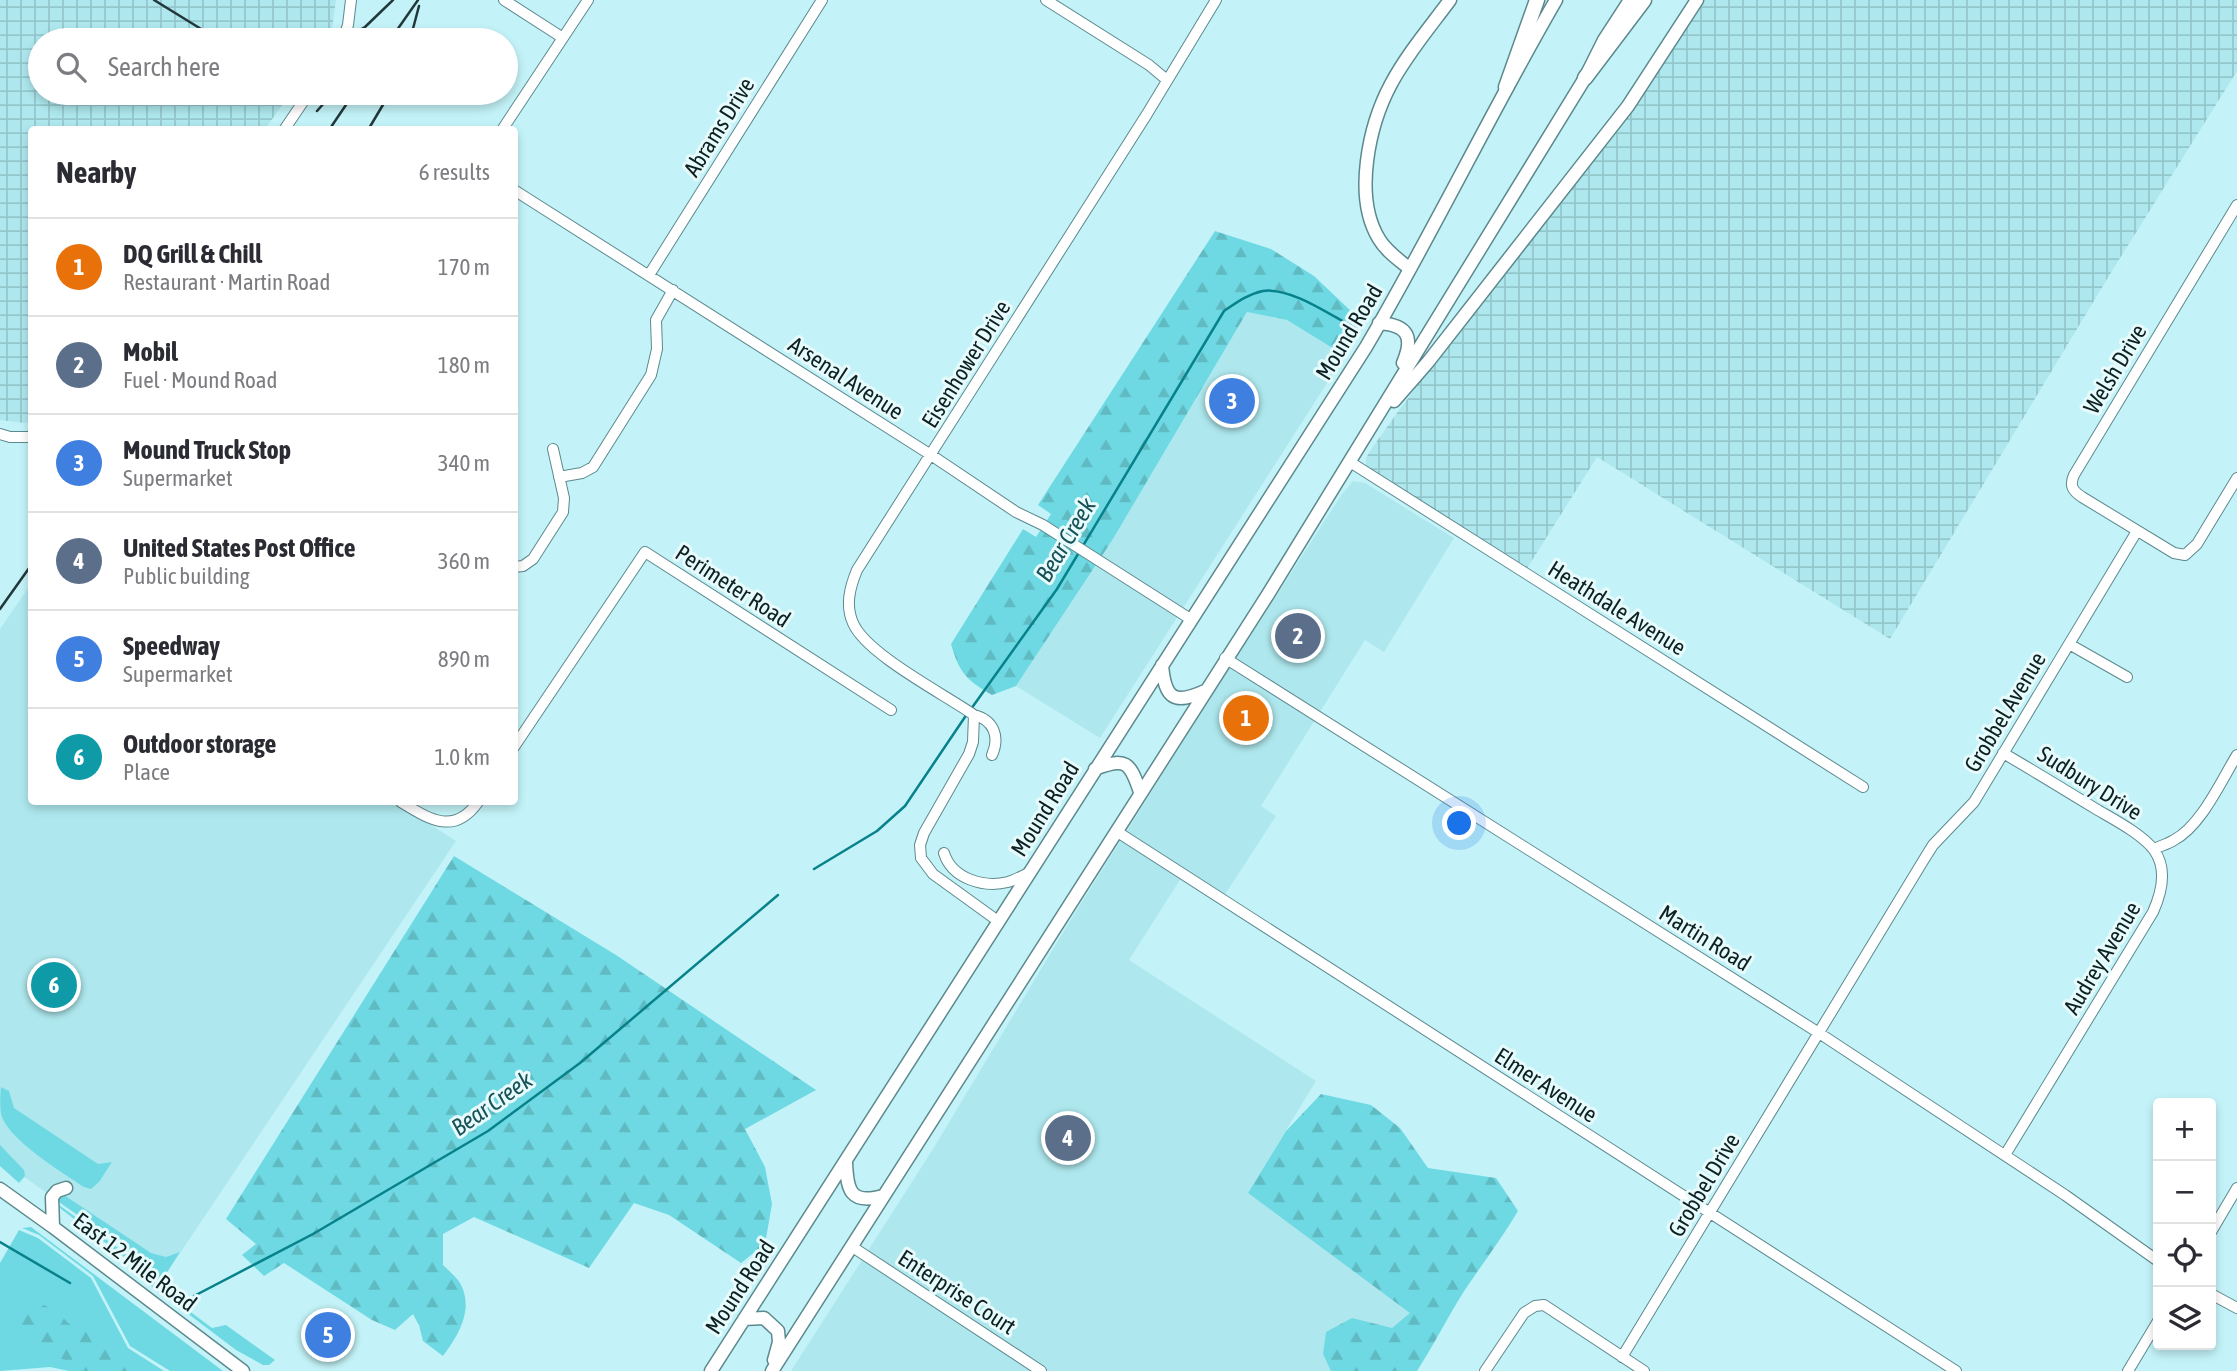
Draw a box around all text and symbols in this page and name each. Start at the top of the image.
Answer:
search box [28,28,518,105]
icon: search [52,48,90,86]
text: Search here [108,52,220,82]
street label: Abrams Drive [678,73,760,181]
text: Nearby [56,155,136,189]
text: 6 results [419,159,490,185]
text: DQ Grill & Chill [123,239,262,269]
text: 1 [74,254,84,280]
text: 170 m [438,254,490,280]
text: Restaurant · Martin Road [123,269,330,295]
street label: Mound Road [1310,280,1388,384]
street label: Eisenhower Drive [917,296,1015,432]
street label: Welsh Drive [2078,320,2152,418]
street label: Arsenal Avenue [784,331,908,425]
text: Mobil [123,337,178,367]
text: 2 [74,352,84,378]
text: 180 m [438,352,490,378]
text: Fuel · Mound Road [123,367,277,393]
pin: 3 [1209,375,1255,427]
text: Mound Truck Stop [123,435,291,465]
text: 3 [74,450,84,476]
text: 340 m [438,450,490,476]
text: Supermarket [123,465,233,491]
water label: Bear Creek [1030,493,1101,586]
text: United States Post Office [123,533,356,563]
street label: Perimeter Road [671,539,795,633]
text: 4 [74,548,84,574]
text: 360 m [438,548,490,574]
street label: Heathdale Avenue [1544,555,1690,661]
text: Public building [123,563,250,589]
pin: 2 [1275,610,1321,662]
text: Speedway [123,631,220,661]
text: 5 [74,646,84,672]
text: 890 m [438,646,490,672]
street label: Grobbel Avenue [1959,647,2051,777]
text: Supermarket [123,661,233,687]
pin: 1 [1223,692,1269,744]
text: Outdoor storage [123,729,276,759]
street label: Sudbury Drive [2033,741,2147,825]
text: 6 [74,744,84,770]
text: 1.0 km [434,744,490,770]
street label: Mound Road [1006,757,1084,861]
text: Place [123,759,170,785]
your location [1442,806,1476,840]
street label: Audrey Avenue [2058,897,2146,1019]
street label: Martin Road [1655,900,1755,976]
pin: 6 [31,959,77,1011]
street label: Elmer Avenue [1490,1042,1602,1128]
water label: Bear Creek [446,1066,538,1141]
map controls [2153,1098,2216,1350]
button: + [2153,1098,2216,1161]
pin: 4 [1045,1112,1091,1164]
street label: Grobbel Drive [1663,1129,1745,1241]
button: − [2153,1161,2216,1224]
street label: East 12 Mile Road [68,1207,202,1317]
button: locate [2153,1224,2216,1287]
street label: Mound Road [700,1235,780,1339]
street label: Enterprise Court [893,1244,1021,1340]
button: layers [2153,1287,2216,1350]
pin: 5 [305,1309,351,1361]

